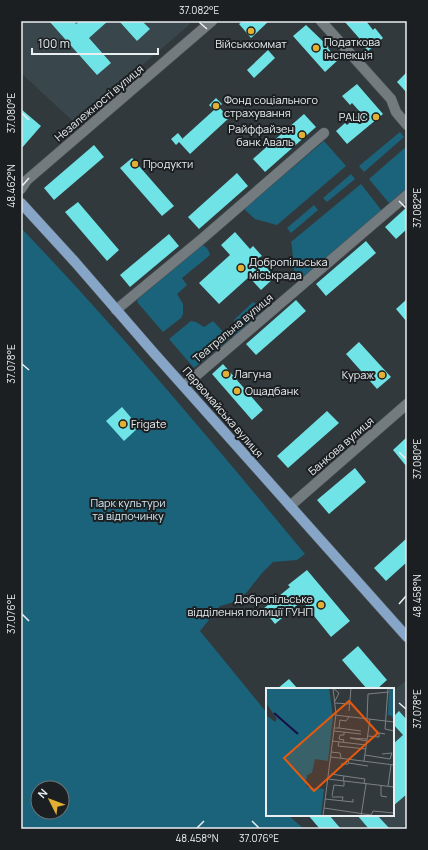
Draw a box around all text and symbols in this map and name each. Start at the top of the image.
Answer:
text: 37.082°E [179,3,219,17]
marker: Військкоммат [246,26,256,36]
scale bar [32,30,158,56]
place label: Податкова інспекція [324,34,380,62]
text: 100 m [38,35,70,52]
place label: Військкоммат [215,36,287,51]
marker: Податкова інспекція [311,43,321,53]
street label: Незалежності вулиця [51,61,146,144]
text: 37.080°E [4,92,18,133]
place label: Фонд соціального страхування [224,92,319,120]
marker: Фонд соціального страхування [211,101,221,111]
place label: РАЦС [339,109,368,124]
marker: РАЦС [371,112,381,122]
place label: Райффайзен банк Аваль [228,121,294,149]
marker: Райффайзен банк Аваль [297,130,307,140]
place label: Продукти [143,156,193,171]
marker: Продукти [130,159,140,169]
text: 48.462°N [4,164,18,208]
text: 37.082°E [410,188,424,228]
place label: Добропільська міськрада [249,254,328,282]
marker: Добропільська міськрада [236,263,246,273]
street label: Театральна вулиця [189,290,276,366]
text: 37.078°E [4,344,18,384]
street label: Первомайська вулиця [180,363,267,460]
place label: Лагуна [234,366,271,381]
place label: Кураж [342,367,374,382]
marker: Лагуна [221,369,231,379]
marker: Кураж [377,370,387,380]
place label: Ощадбанк [245,383,299,398]
marker: Ощадбанк [232,386,242,396]
street label: Банкова вулиця [305,413,377,478]
place label: Frigate [131,416,167,431]
marker: Frigate [118,419,128,429]
text: 37.080°E [410,438,424,479]
park label: Парк культури та відпочинку [90,495,166,523]
text: 48.458°N [410,574,424,618]
place label: Добропільське відділення полиції ГУНП [187,591,314,619]
text: 37.076°E [4,594,18,634]
marker: Добропільське відділення полиції ГУНП [316,600,326,610]
inset map [266,688,394,816]
text: 37.078°E [410,689,424,729]
north arrow [30,780,70,820]
text: N [34,785,50,801]
text: 48.458°N [175,831,219,845]
text: 37.076°E [239,831,279,845]

